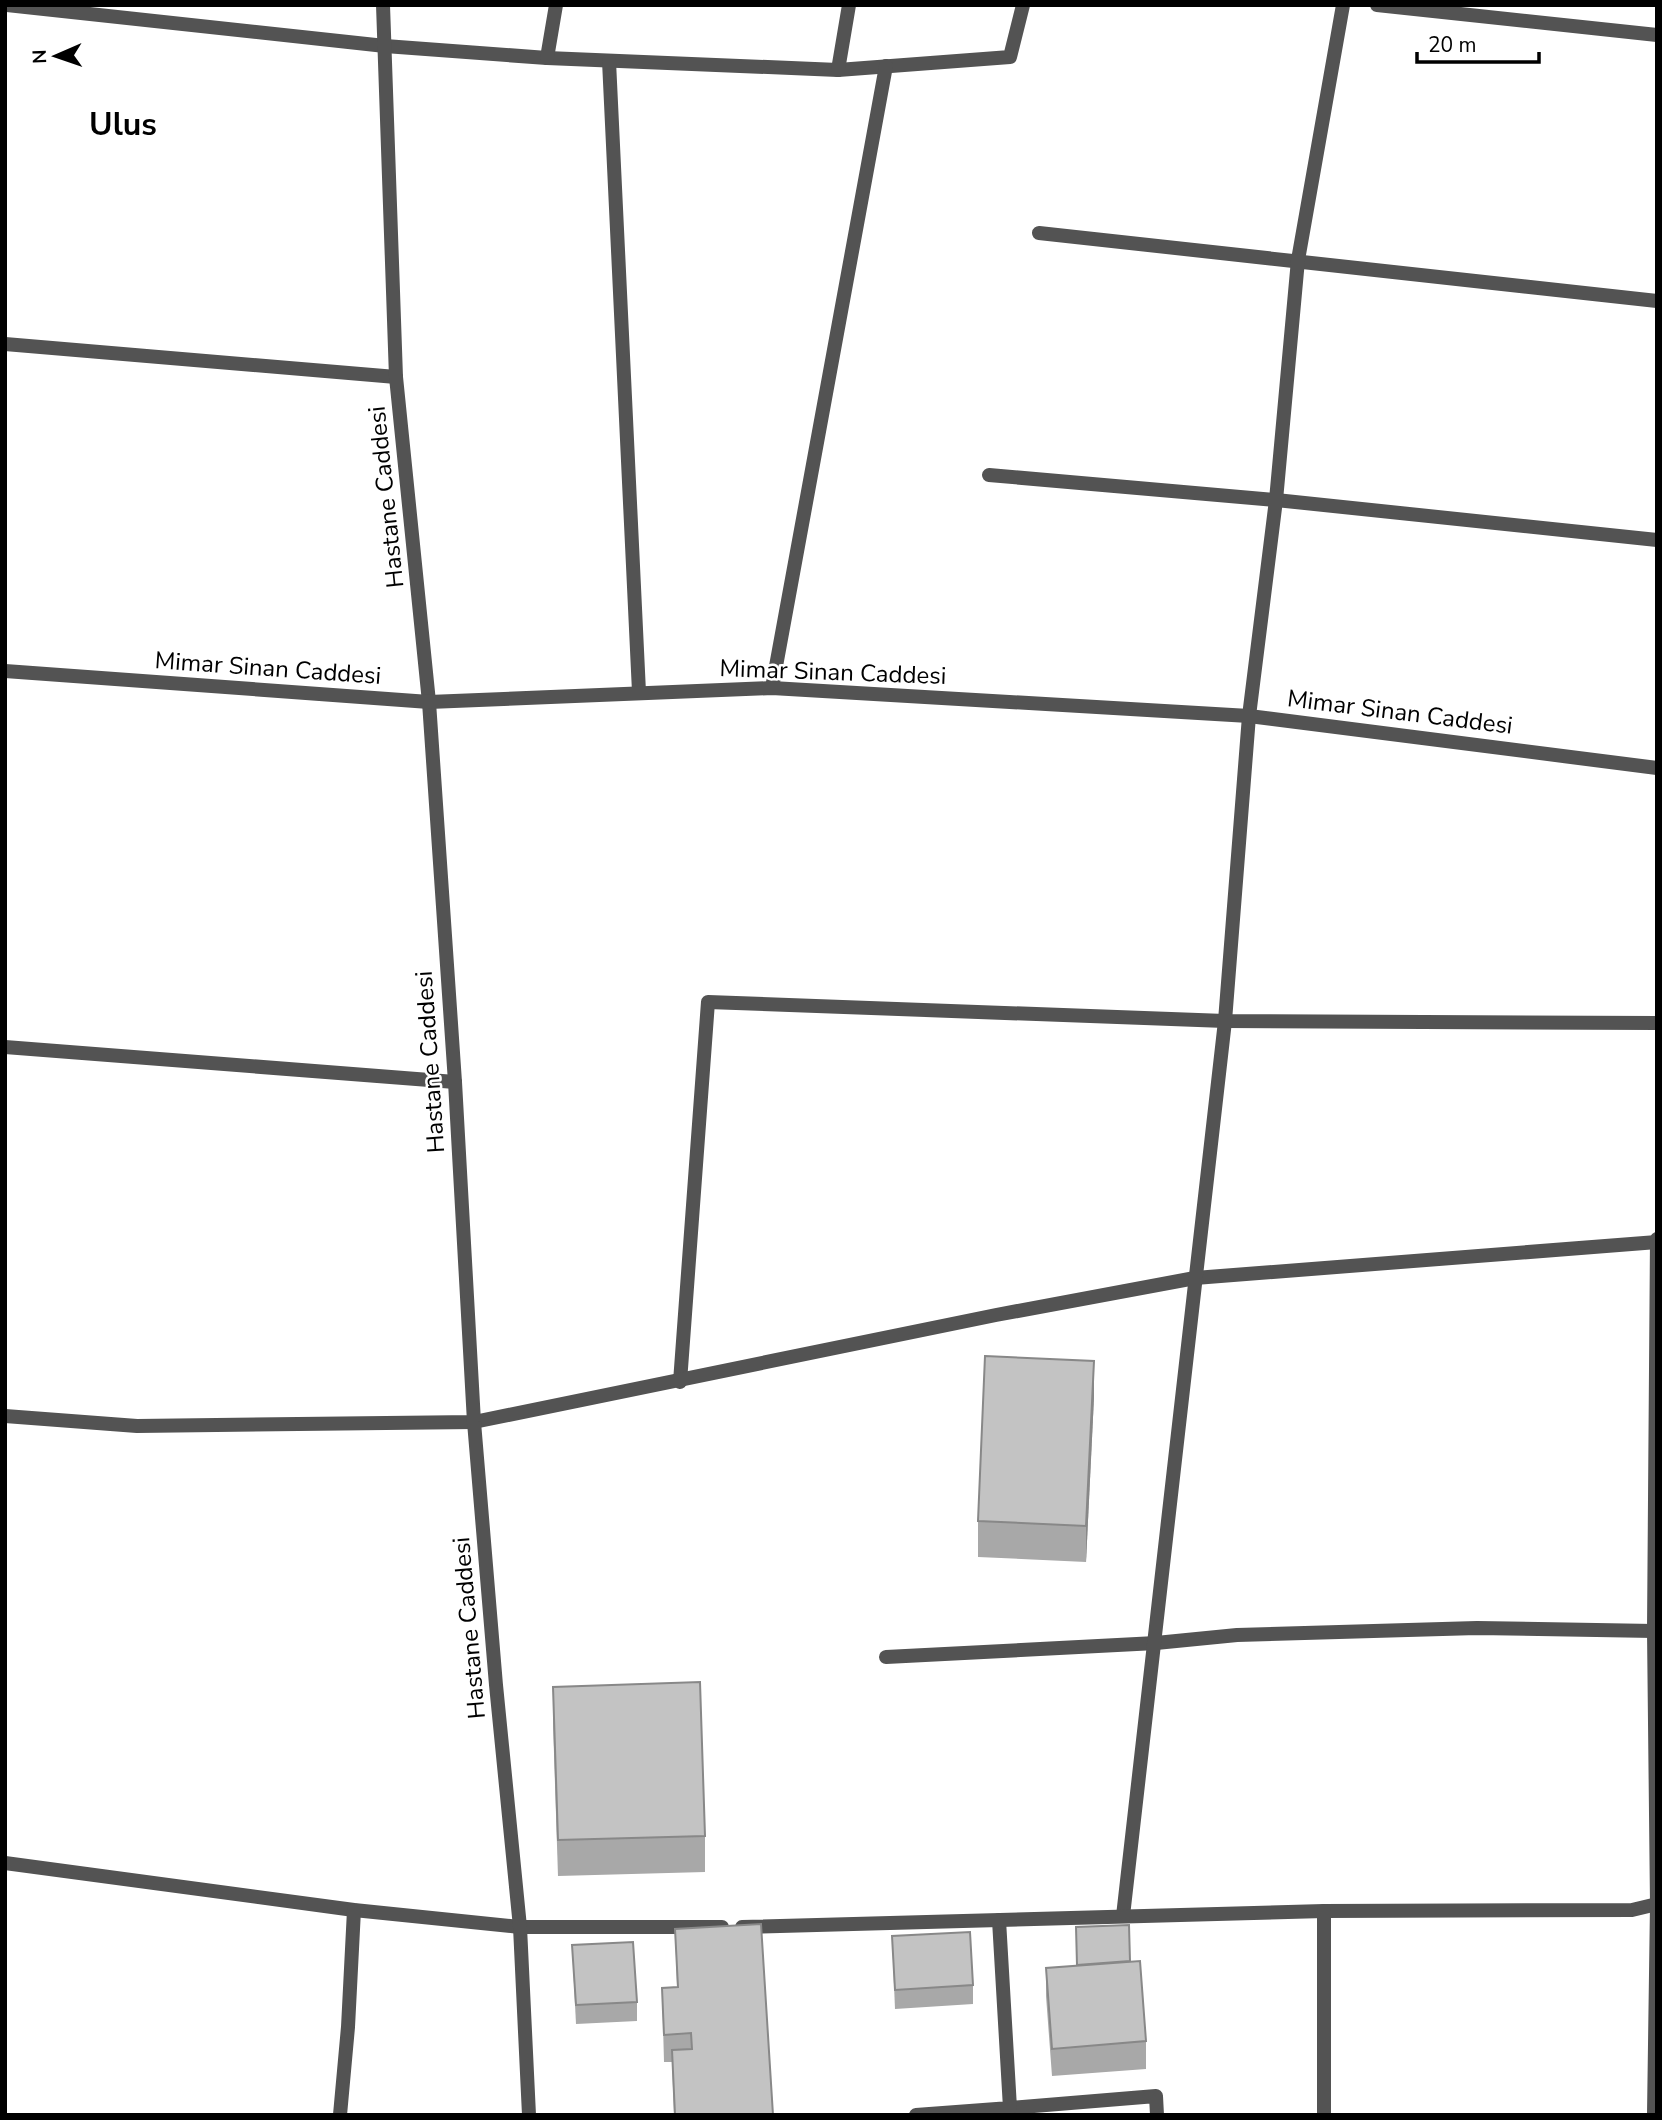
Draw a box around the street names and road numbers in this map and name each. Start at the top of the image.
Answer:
street label: Hastane Caddesi [361,405,411,589]
street label: Mimar Sinan Caddesi [154,644,382,692]
street label: Mimar Sinan Caddesi [719,652,947,692]
street label: Mimar Sinan Caddesi [1285,682,1515,742]
street label: Hastane Caddesi [408,970,452,1154]
street label: Hastane Caddesi [445,1536,493,1720]

